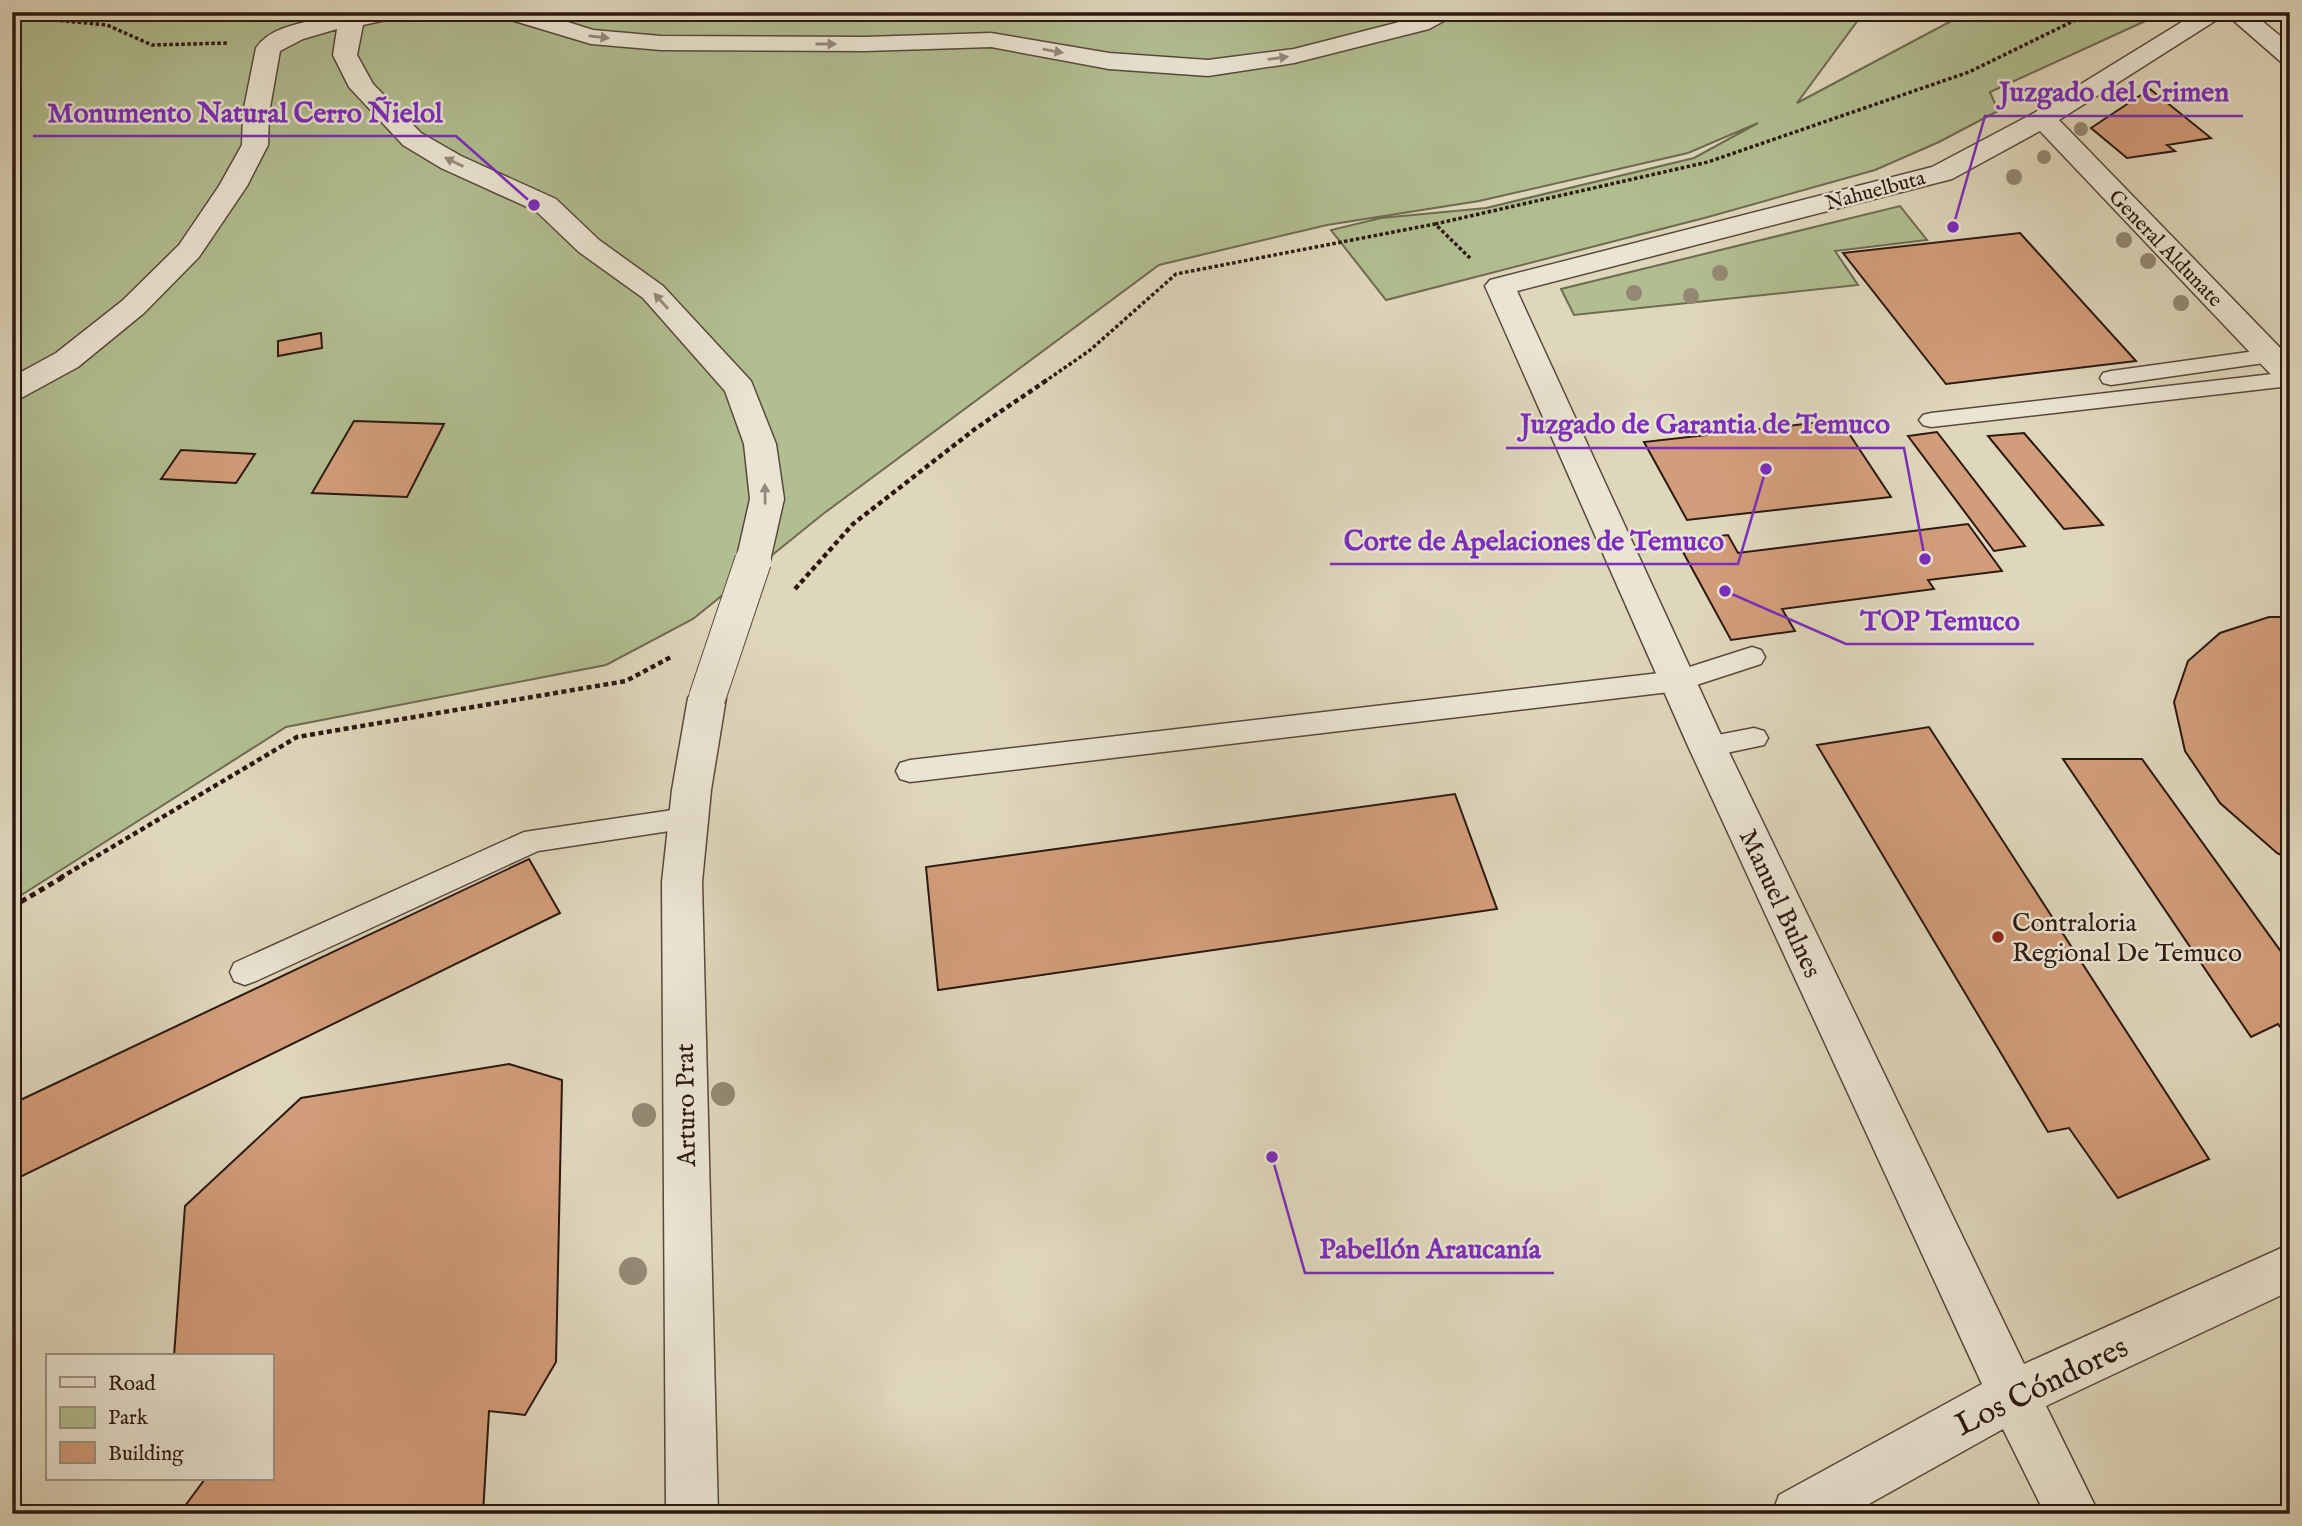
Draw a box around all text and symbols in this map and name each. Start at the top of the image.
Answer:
one-way arrow [588,32,610,43]
one-way arrow [815,38,837,50]
one-way arrow [1042,46,1064,57]
one-way arrow [1267,52,1289,63]
callout: Juzgado del Crimen [1985,67,2243,116]
text: Juzgado del Crimen [1995,76,2229,111]
callout: Monumento Natural Cerro Ñielol [33,87,456,136]
text: Monumento Natural Cerro Ñielol [47,96,444,132]
one-way arrow [444,156,464,168]
street label: Nahuelbuta [1822,165,1929,218]
street label: General Aldunate [2102,185,2228,314]
one-way arrow [653,292,669,310]
callout: Juzgado de Garantia de Temuco [1506,399,1904,448]
text: Juzgado de Garantia de Temuco [1516,408,1890,443]
one-way arrow [759,483,771,505]
callout: Corte de Apelaciones de Temuco [1330,515,1738,564]
text: Corte de Apelaciones de Temuco [1344,525,1724,560]
callout: TOP Temuco [1846,595,2034,644]
text: TOP Temuco [1859,605,2020,640]
street label: Manuel Bulnes [1731,824,1828,983]
place label: Contraloria Regional De Temuco [2012,907,2242,970]
marker: Contraloria Regional De Temuco [1990,929,2006,945]
street label: Arturo Prat [669,1043,704,1168]
callout: Pabellón Araucanía [1305,1224,1554,1273]
text: Pabellón Araucanía [1319,1233,1542,1268]
street label: Los Cóndores [1949,1328,2135,1447]
legend [46,1354,273,1480]
text: Road [108,1371,156,1398]
text: Park [108,1405,149,1432]
text: Building [108,1441,184,1468]

